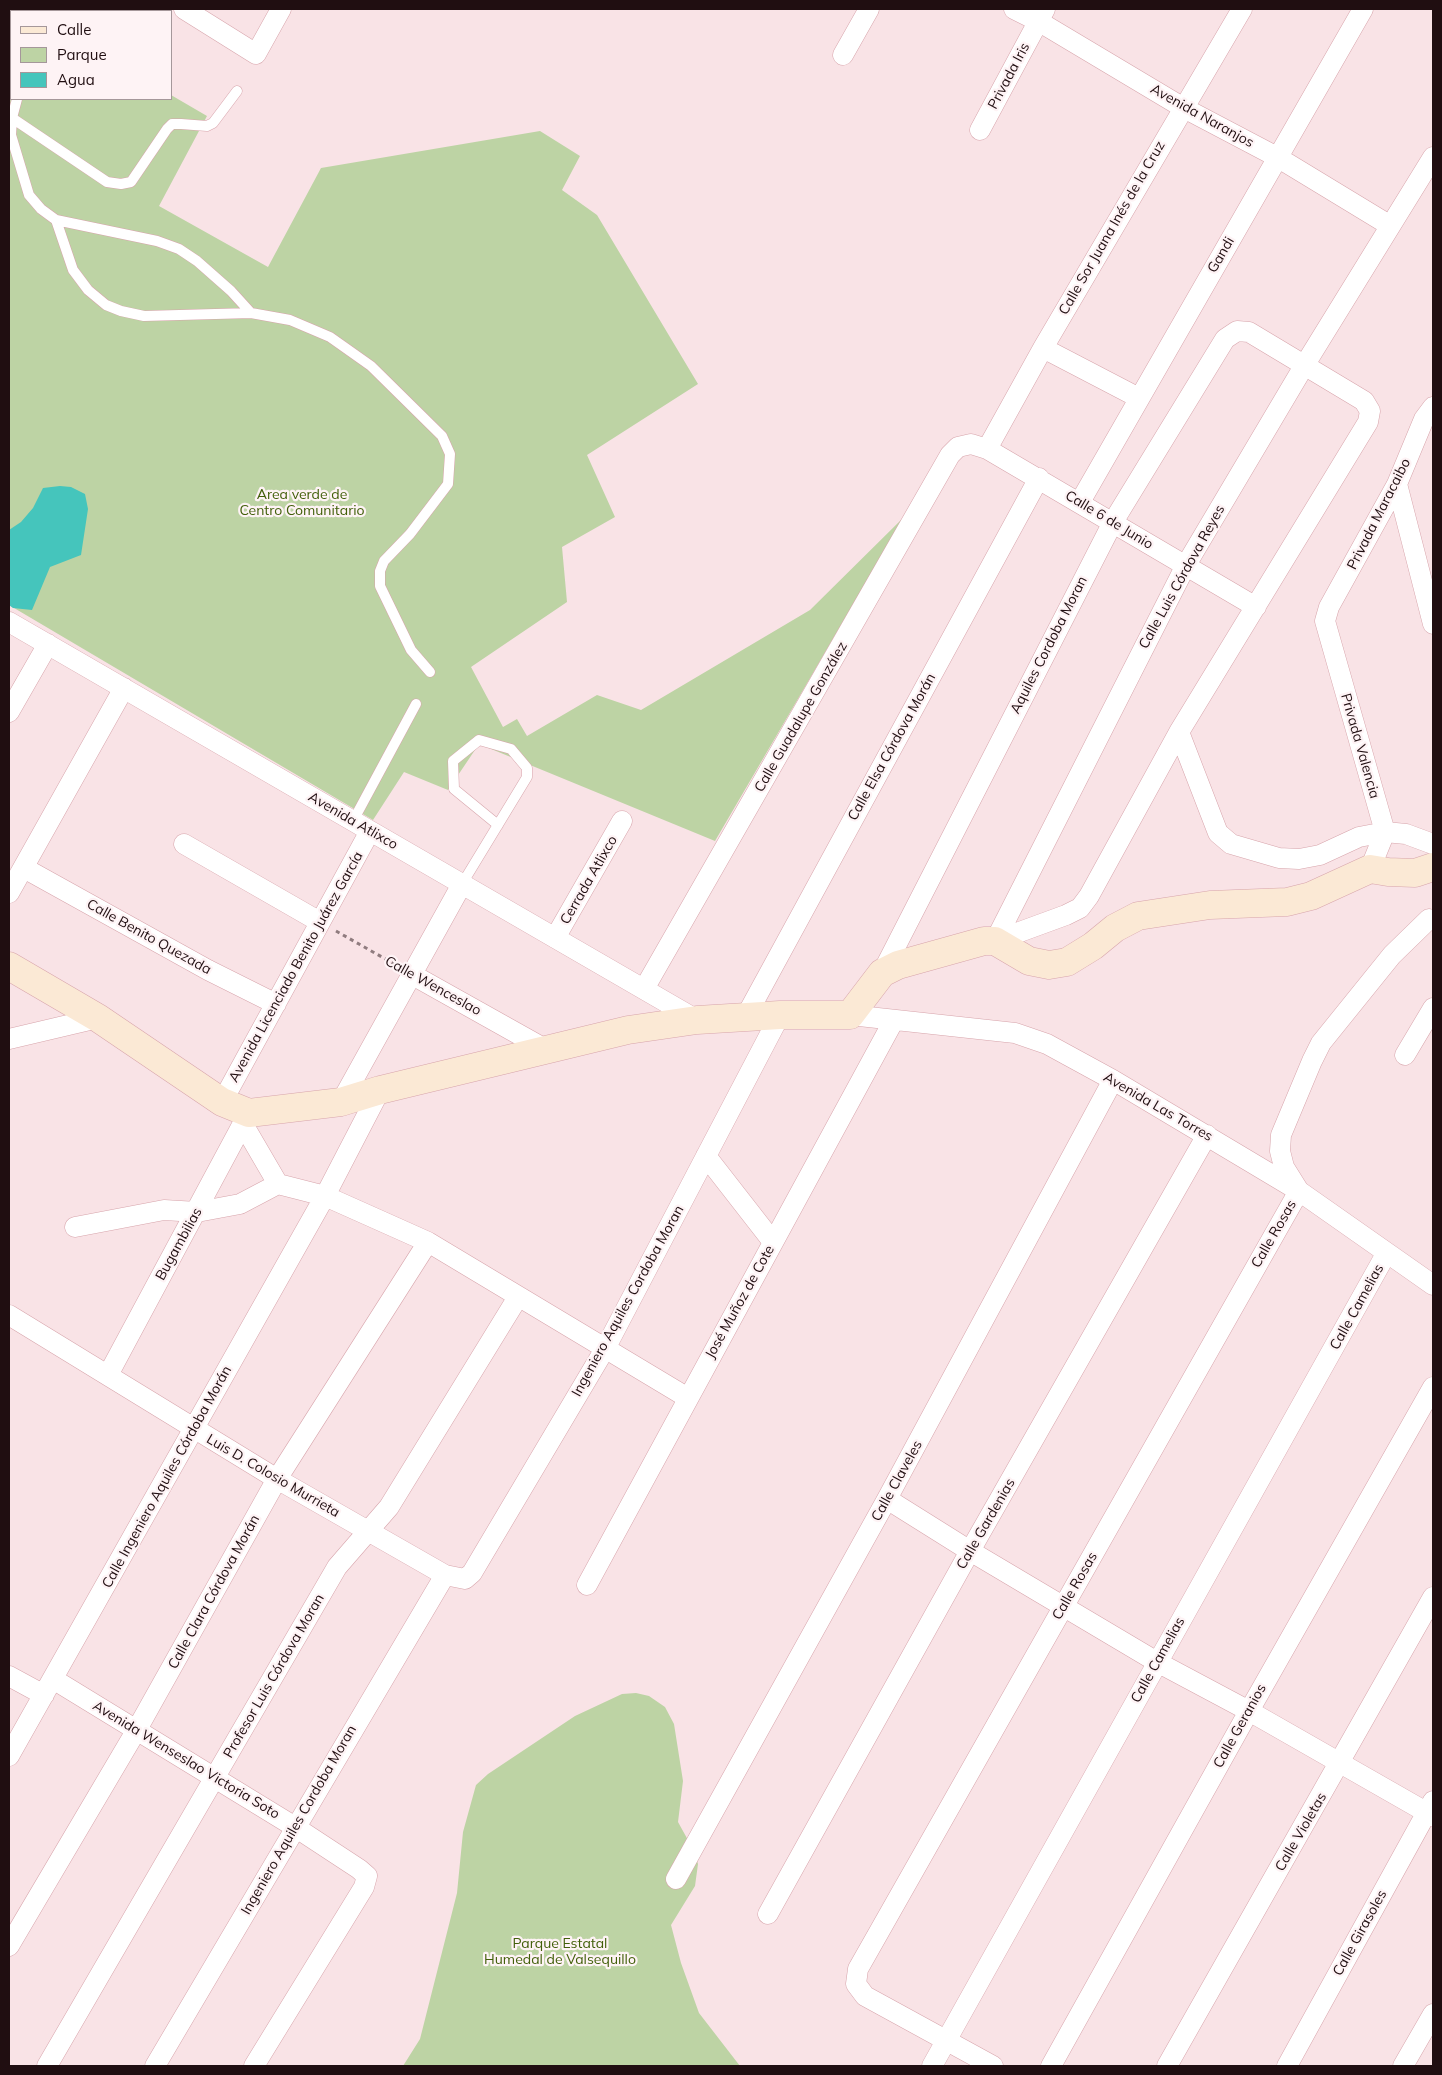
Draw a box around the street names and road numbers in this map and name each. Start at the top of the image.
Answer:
street label: Privada Iris [985,40,1033,112]
street label: Avenida Naranjos [1147,81,1257,151]
street label: Calle Sor Juana Inés de la Cruz [1055,138,1169,318]
street label: Gandi [1204,234,1238,276]
street label: Privada Maracaibo [1344,456,1414,572]
street label: Calle 6 de Junio [1062,487,1156,553]
street label: Calle Luis Córdova Reyes [1135,502,1229,652]
street label: Aquiles Cordoba Moran [1007,573,1091,717]
street label: Calle Guadalupe González [751,639,851,795]
street label: Calle Elsa Córdova Morán [844,670,940,824]
street label: Privada Valencia [1337,691,1383,801]
street label: Avenida Atlixco [305,789,401,853]
street label: Cerrada Atlixco [557,833,621,927]
street label: Avenida Licenciado Benito Juárez García [225,849,367,1085]
street label: Calle Benito Quezada [84,896,214,978]
street label: Calle Wenceslao [382,953,484,1019]
street label: Avenida Las Torres [1100,1069,1216,1145]
street label: Calle Rosas [1248,1197,1300,1271]
street label: Ingeniero Aquiles Cordoba Moran [568,1203,688,1399]
street label: Bugambilias [152,1205,206,1283]
street label: José Muñoz de Cote [702,1242,778,1362]
street label: Calle Camelias [1327,1261,1387,1353]
street label: Calle Ingeniero Aquiles Córdoba Morán [99,1363,235,1591]
street label: Luis D. Colosio Murrieta [203,1431,343,1521]
street label: Calle Claveles [868,1438,926,1524]
street label: Calle Gardenias [953,1476,1019,1572]
street label: Calle Clara Córdova Morán [165,1512,263,1672]
street label: Calle Rosas [1049,1549,1101,1623]
street label: Profesor Luis Córdova Moran [220,1591,328,1761]
street label: Calle Camelias [1128,1614,1188,1706]
street label: Calle Geranios [1210,1681,1270,1771]
street label: Avenida Wenseslao Victoria Soto [89,1697,283,1823]
street label: Ingeniero Aquiles Cordoba Moran [238,1722,360,1918]
street label: Calle Violetas [1272,1790,1330,1874]
street label: Calle Girasoles [1330,1887,1390,1979]

